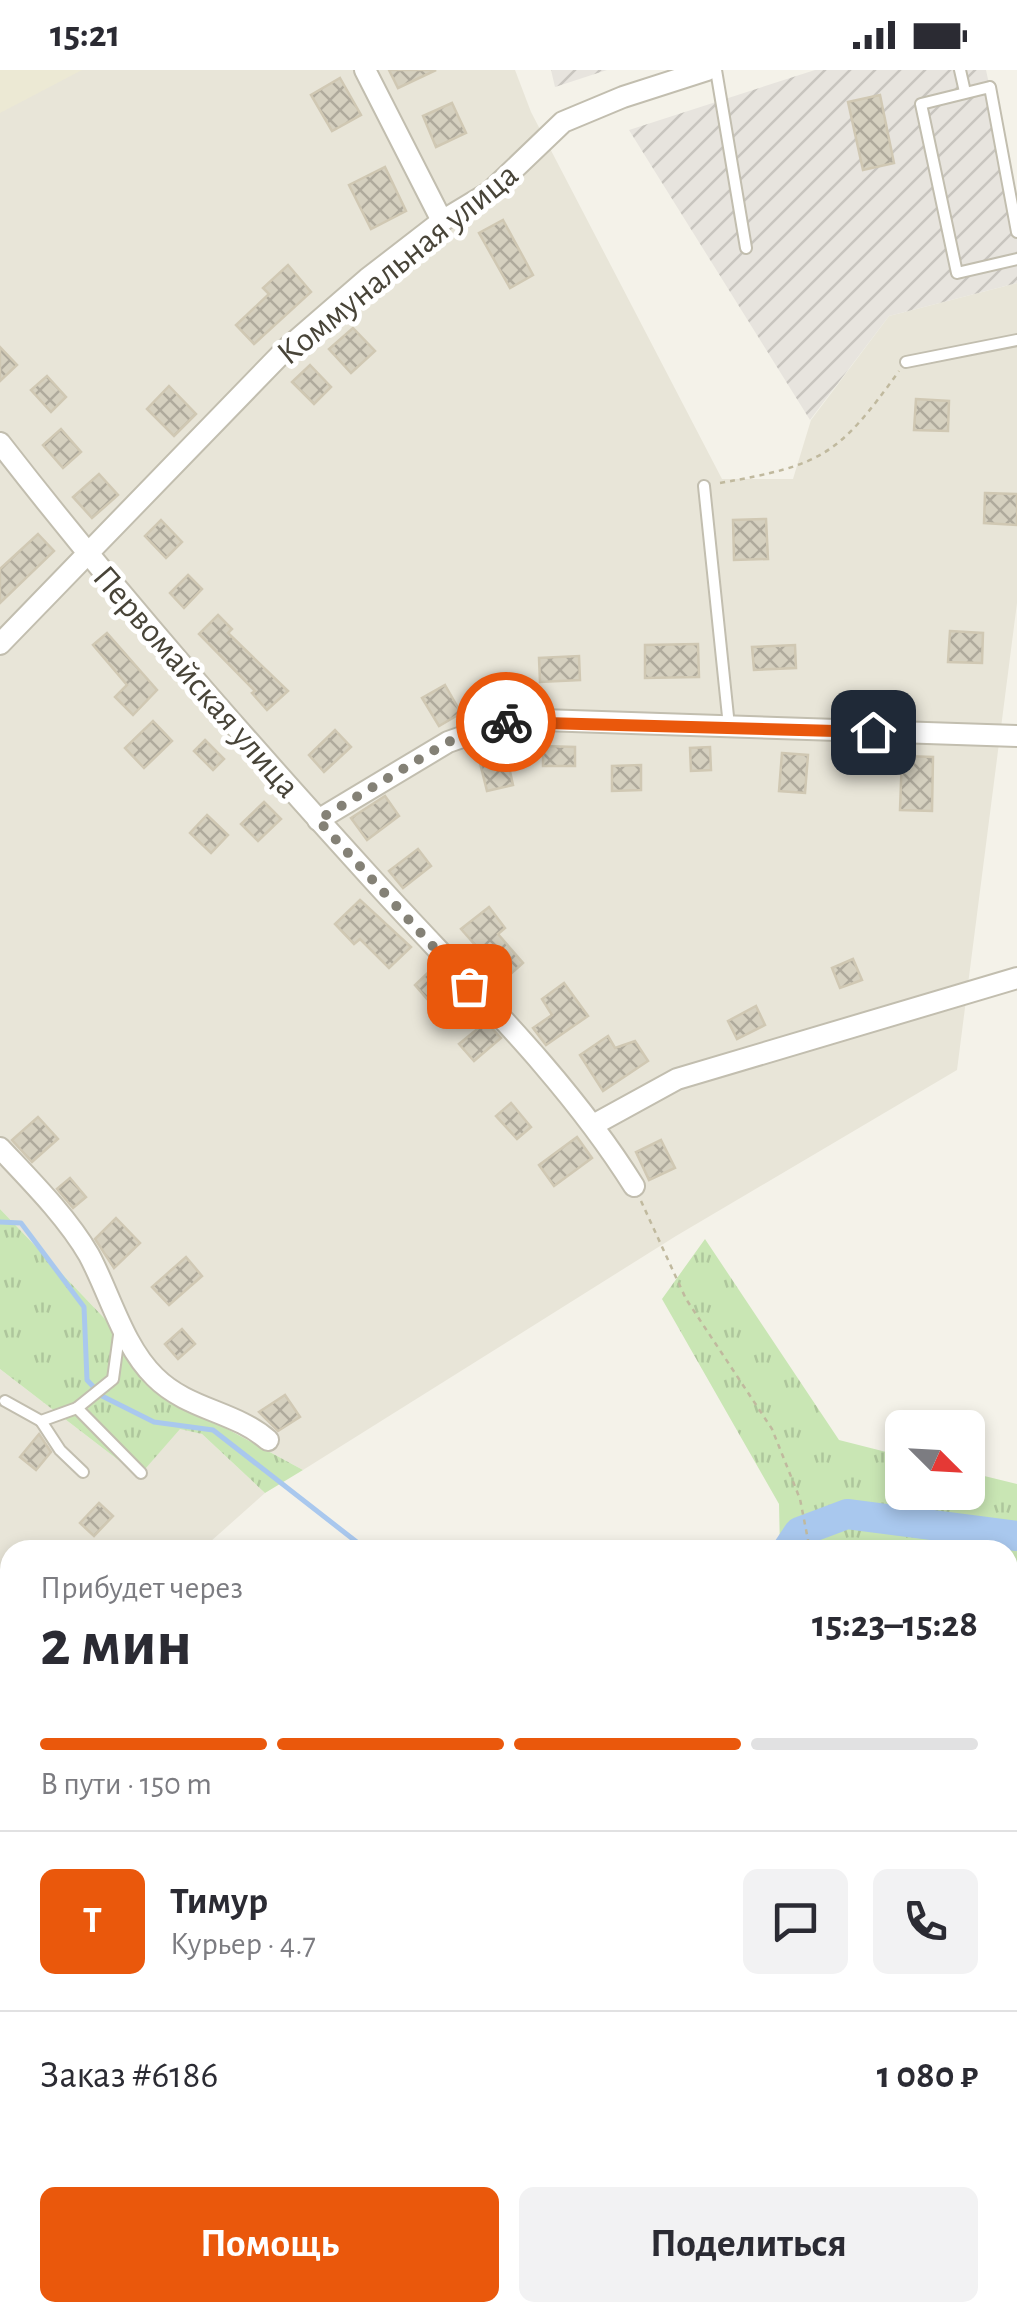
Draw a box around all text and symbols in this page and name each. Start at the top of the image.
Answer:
text: 15:21 [50,16,120,54]
street label: Коммунальная улица [271,157,525,372]
street label: Первомайская улица [86,559,306,805]
courier [456,672,556,772]
pin [831,690,916,775]
icon: bike [479,695,534,750]
icon: home [846,705,901,760]
pin [427,944,512,1029]
icon: bag [442,959,497,1014]
north arrow [885,1410,985,1510]
map controls [885,1410,985,1510]
text: Прибудет через [40,1572,243,1604]
text: 15:23–15:28 [812,1606,978,1644]
text: 2 мин [40,1612,192,1677]
text: В пути · 150 m [40,1768,212,1800]
button: chat [743,1869,848,1974]
button: phone [873,1869,978,1974]
text: Тимур [170,1883,268,1921]
text: Т [83,1902,102,1940]
text: Курьер · 4.7 [170,1928,316,1960]
text: Заказ #6186 [40,2057,218,2095]
text: 1 080 ₽ [877,2057,978,2095]
button: Помощь [40,2187,499,2302]
button: Поделиться [519,2187,978,2302]

